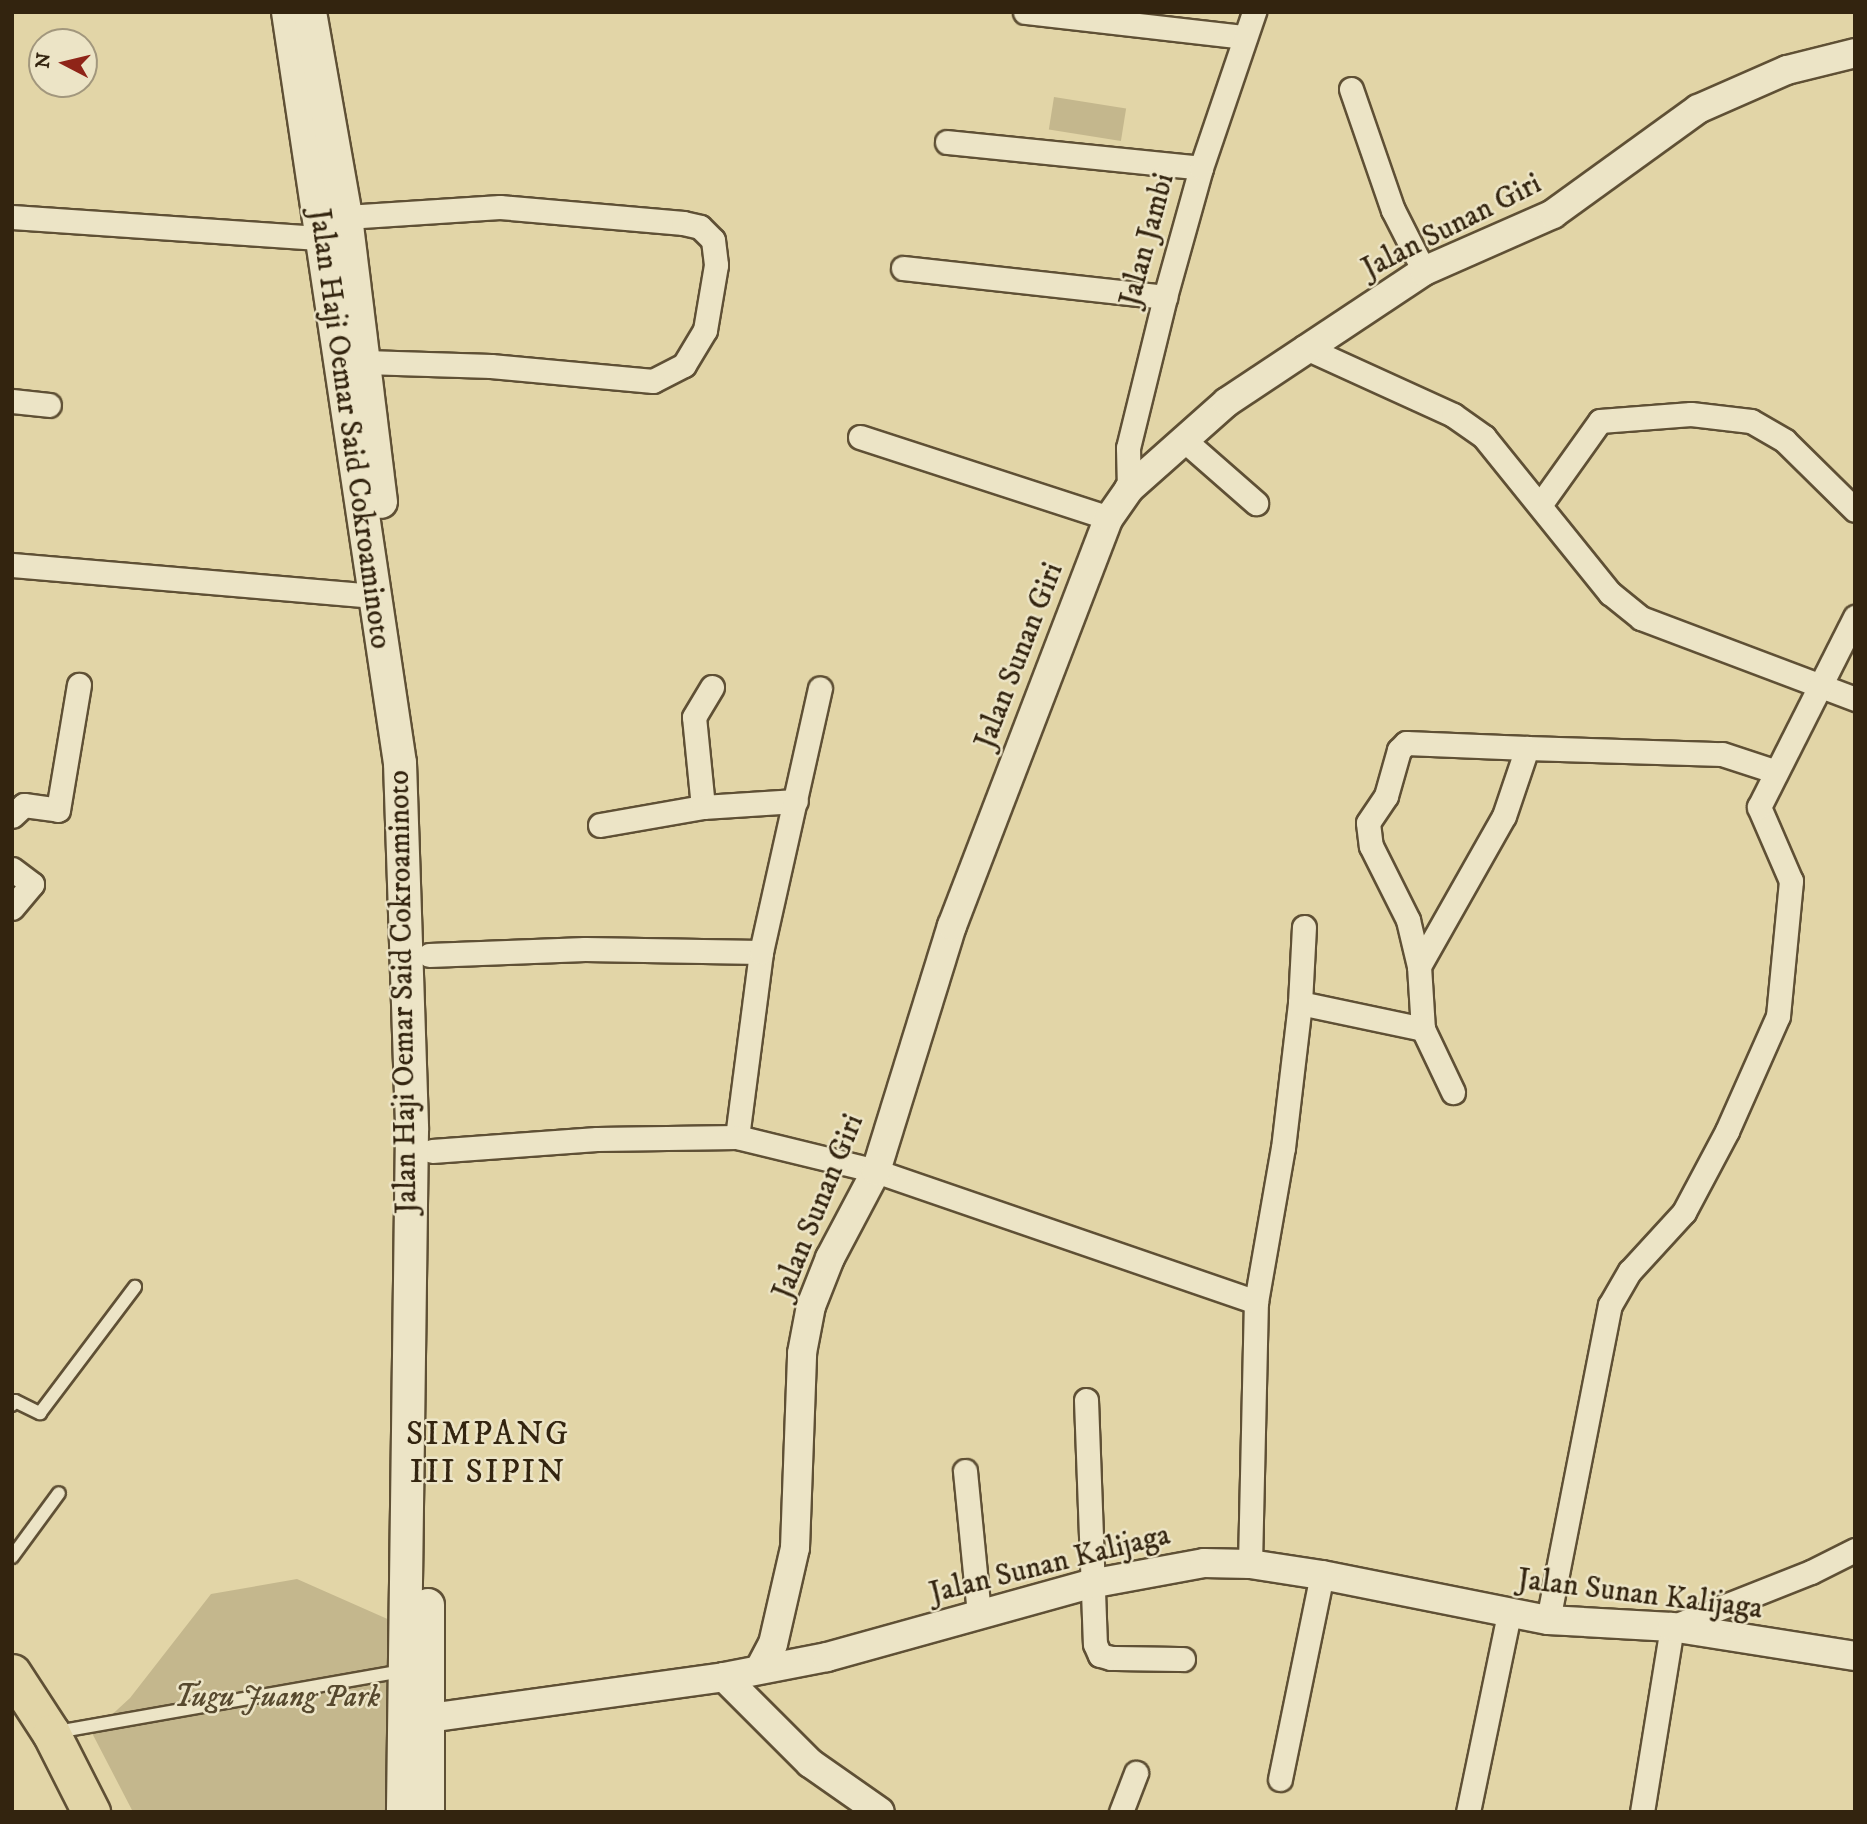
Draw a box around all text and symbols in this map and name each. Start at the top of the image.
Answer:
north arrow [28,28,98,98]
text: N [31,51,56,70]
street label: Jalan Sunan Giri [1356,166,1548,288]
street label: Jalan Jambi [1113,170,1183,310]
street label: Jalan Haji Oemar Said Cokroaminoto [300,207,398,651]
street label: Jalan Sunan Giri [968,558,1072,754]
street label: Jalan Haji Oemar Said Cokroaminoto [382,770,426,1214]
street label: Jalan Sunan Giri [766,1109,872,1305]
district label: SIMPANG III SIPIN [407,1415,569,1493]
street label: Jalan Sunan Kalijaga [926,1518,1174,1612]
street label: Jalan Sunan Kalijaga [1515,1562,1765,1628]
park label: Tugu Juang Park [174,1680,380,1716]

